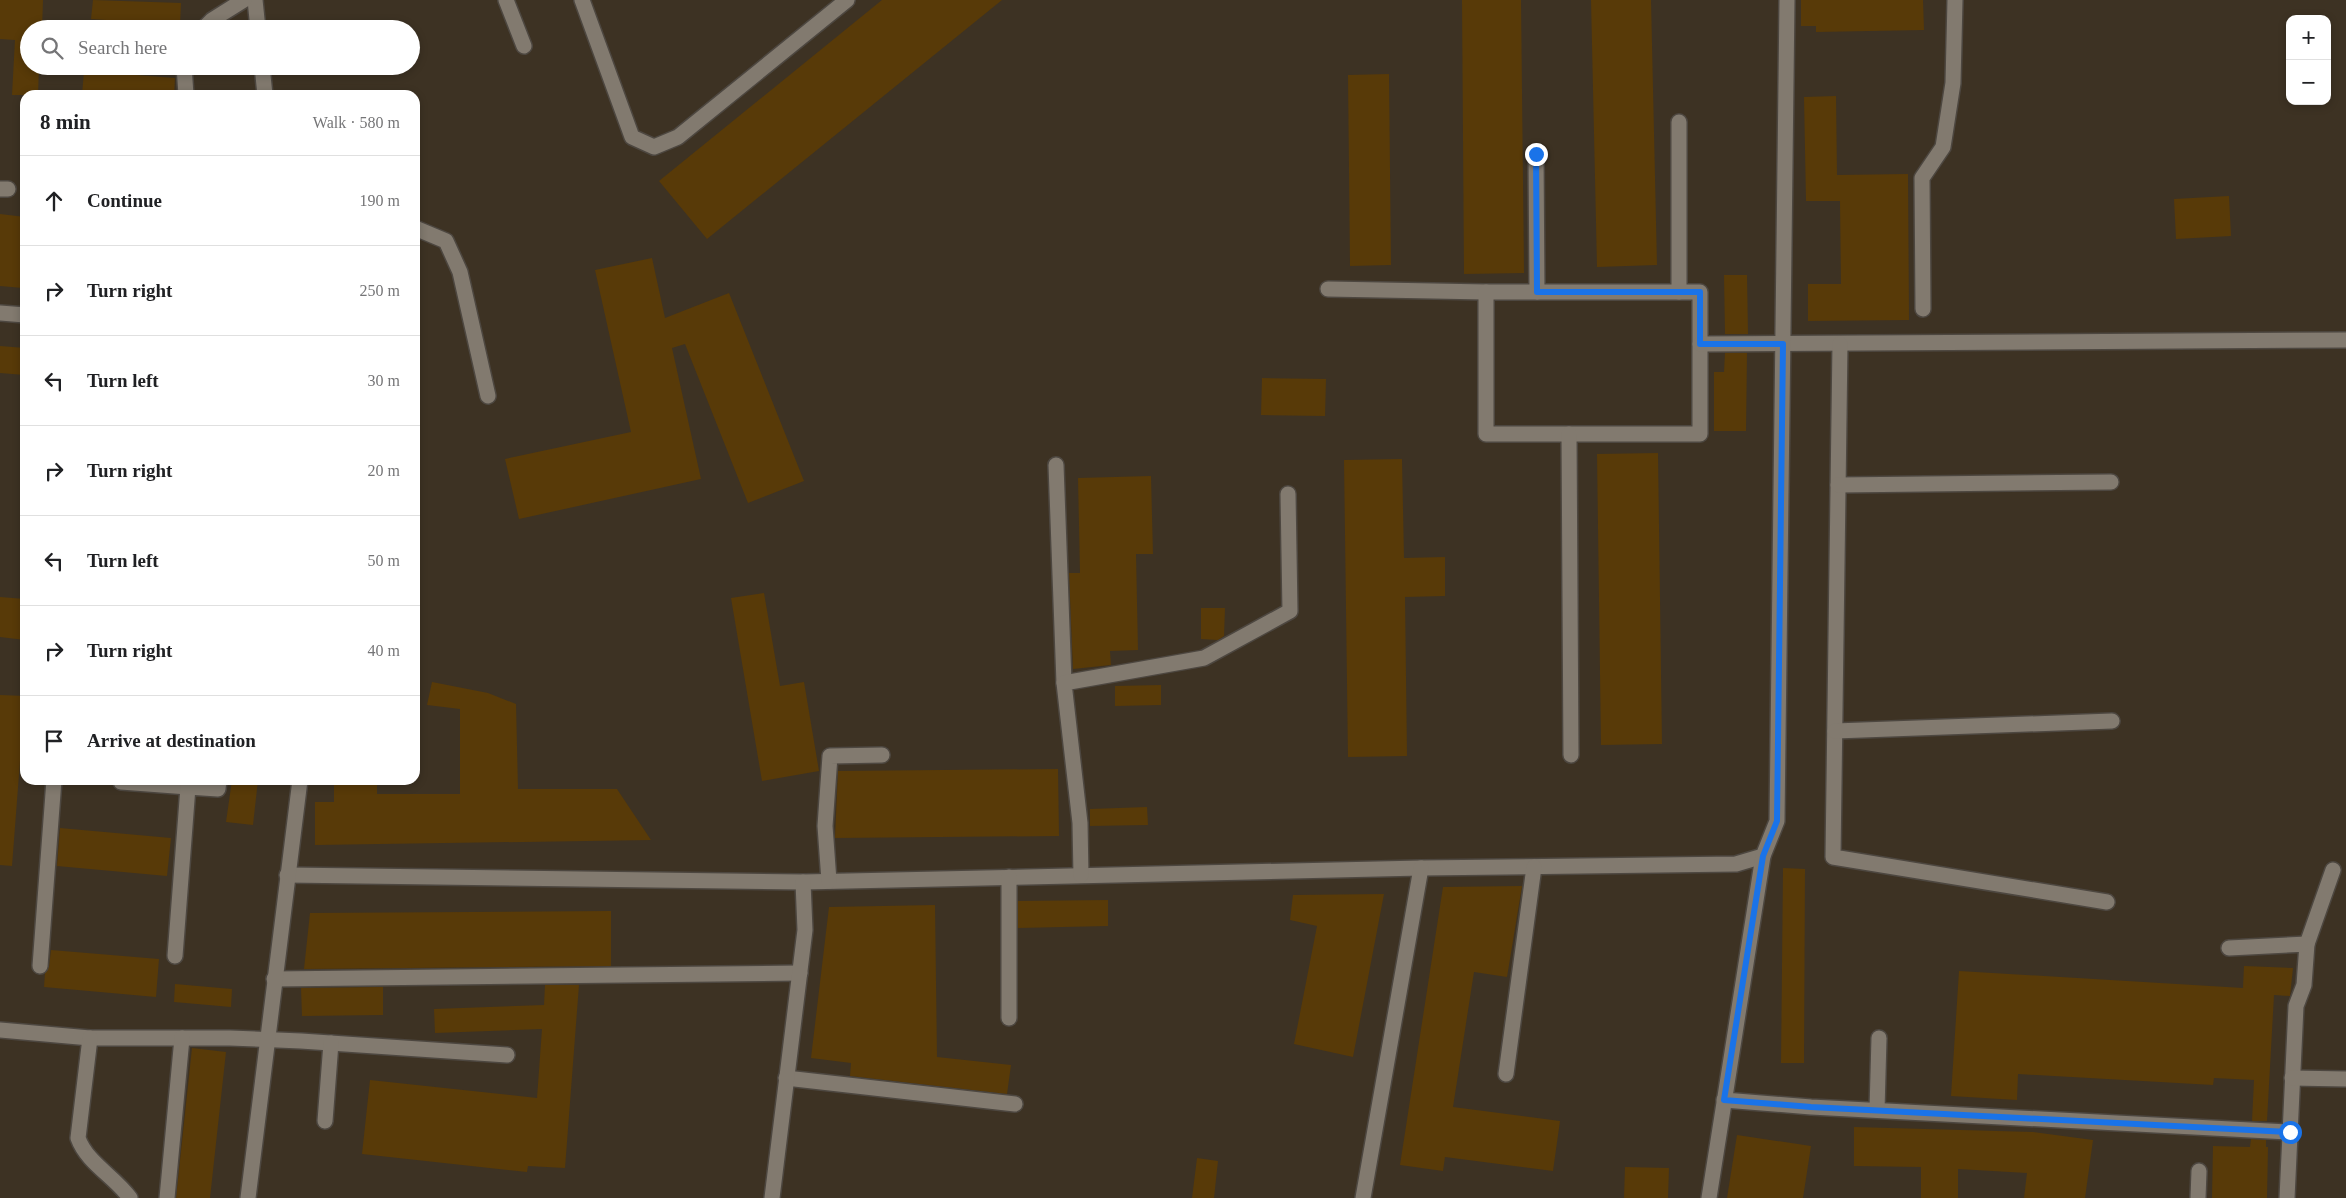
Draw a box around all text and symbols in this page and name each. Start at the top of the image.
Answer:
map controls [2286,15,2331,105]
button: + [2286,15,2331,60]
search box [20,20,420,75]
icon: search [38,34,66,62]
text: Search here [78,37,167,58]
button: − [2286,60,2331,105]
text: 8 min [40,110,91,134]
text: Walk · 580 m [313,114,400,131]
route end [1525,143,1548,166]
icon: ahead [40,187,68,215]
text: Continue [87,190,162,211]
text: 190 m [360,192,400,209]
icon: right [40,277,68,305]
text: Turn right [87,280,172,301]
text: 250 m [360,282,400,299]
icon: left [40,367,68,395]
text: Turn left [87,370,159,391]
text: 30 m [368,372,400,389]
icon: right [40,457,68,485]
text: Turn right [87,460,172,481]
text: 20 m [368,462,400,479]
icon: left [40,547,68,575]
text: Turn left [87,550,159,571]
text: 50 m [368,552,400,569]
icon: right [40,637,68,665]
text: Turn right [87,640,172,661]
text: 40 m [368,642,400,659]
icon: arrive [40,727,68,755]
text: Arrive at destination [87,730,256,751]
route start [2279,1121,2302,1144]

